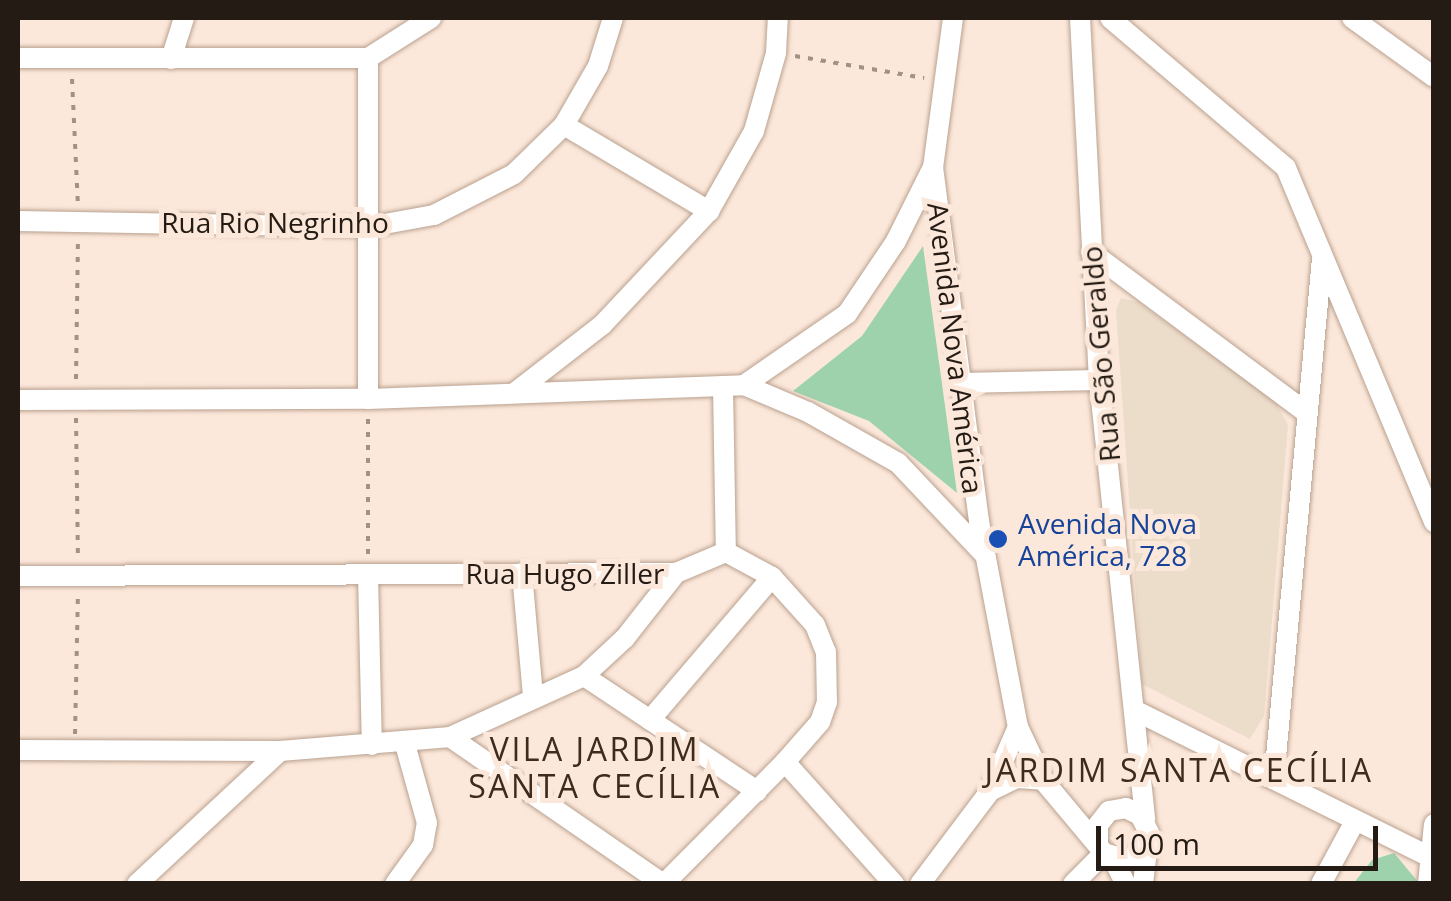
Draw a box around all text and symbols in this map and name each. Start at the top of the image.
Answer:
street label: Avenida Nova América [921,200,991,496]
street label: Rua Rio Negrinho [161,205,389,239]
street label: Rua São Geraldo [1074,245,1126,463]
place label: Avenida Nova América, 728 [1018,506,1197,572]
marker: Avenida Nova América, 728 [987,528,1009,550]
street label: Rua Hugo Ziller [466,556,664,590]
district label: VILA JARDIM SANTA CECÍLIA [468,731,722,806]
district label: JARDIM SANTA CECÍLIA [985,751,1373,789]
scale bar [1101,806,1384,868]
text: 100 m [1113,823,1200,864]

